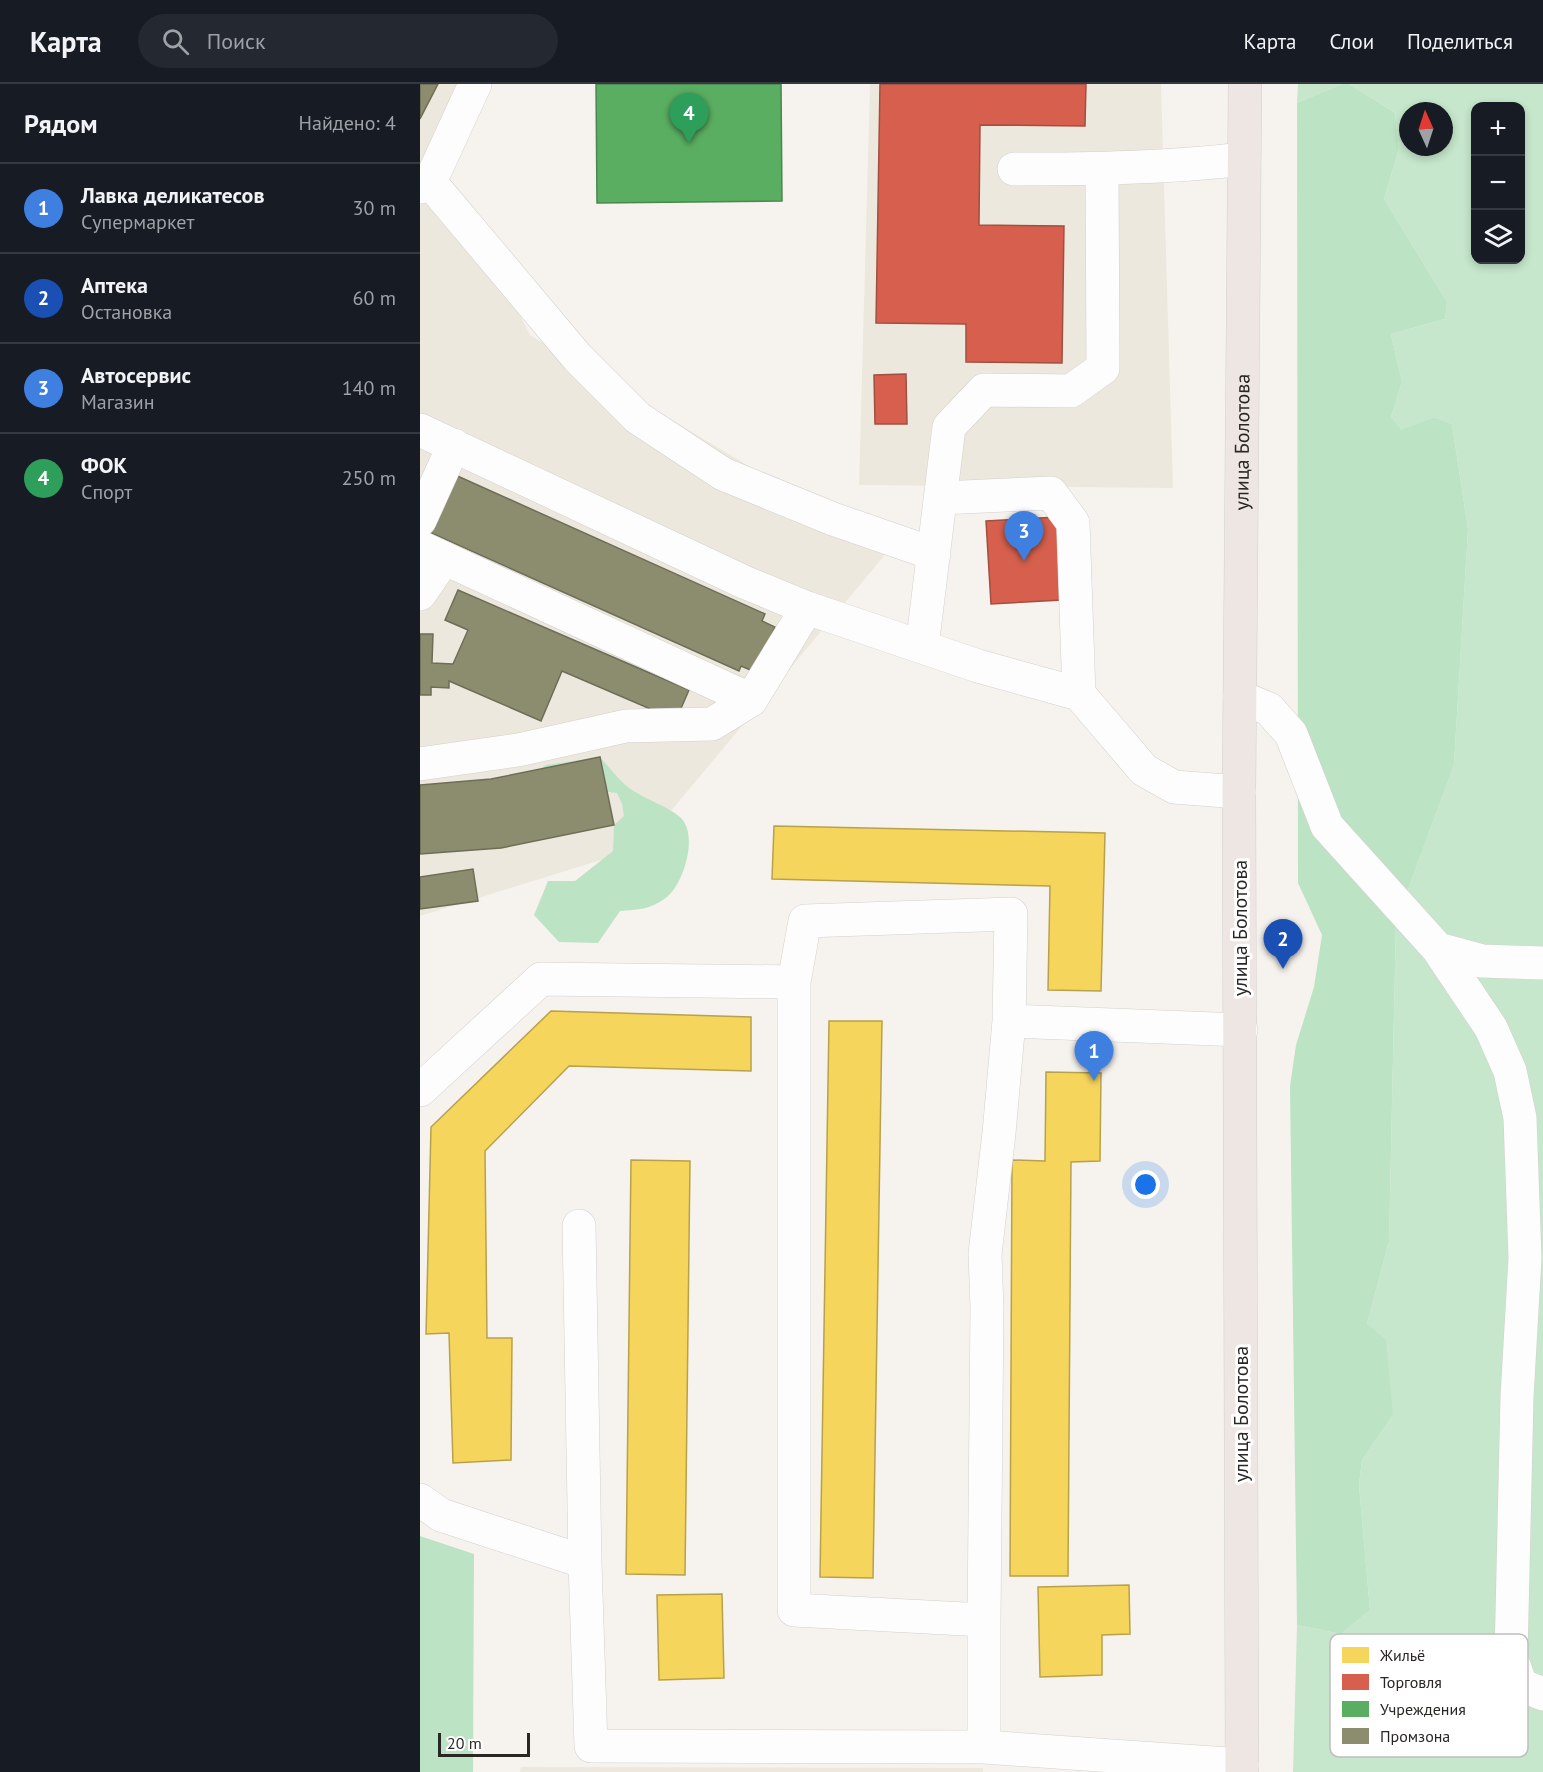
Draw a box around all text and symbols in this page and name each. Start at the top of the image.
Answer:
search box [138,14,558,68]
text: Карта [30,23,102,60]
icon: search [159,25,192,58]
text: Поиск [207,27,266,55]
text: Карта [1243,28,1296,55]
text: Слои [1329,28,1374,55]
text: Поделиться [1407,28,1513,55]
pin: 4 [670,94,708,143]
north arrow [1399,102,1453,156]
map controls [1471,102,1525,264]
button: + [1471,102,1525,156]
text: Рядом [24,107,98,140]
text: Найдено: 4 [299,110,396,136]
button: − [1471,156,1525,210]
text: Лавка деликатесов [81,181,265,209]
text: 1 [38,195,49,221]
text: 30 m [353,195,396,221]
text: Супермаркет [81,209,194,235]
button: layers [1471,210,1525,264]
text: Аптека [81,271,148,299]
text: 2 [38,285,49,311]
text: 60 m [353,285,396,311]
text: Остановка [81,299,172,325]
text: Автосервис [81,361,191,389]
street label: улица Болотова [1228,374,1256,510]
text: 3 [38,375,49,401]
text: 140 m [342,375,396,401]
text: Магазин [81,389,155,415]
text: ФОК [81,451,127,479]
text: 4 [38,465,49,491]
text: 250 m [342,465,396,491]
text: Спорт [81,479,132,505]
pin: 3 [1004,512,1044,561]
street label: улица Болотова [1227,860,1253,996]
pin: 2 [1264,920,1302,969]
pin: 1 [1074,1032,1114,1081]
your location [1131,1170,1160,1199]
street label: улица Болотова [1228,1346,1254,1482]
legend [1330,1634,1528,1757]
text: Жильё [1379,1645,1425,1665]
text: Торговля [1380,1672,1442,1692]
text: Учреждения [1380,1699,1466,1719]
text: Промзона [1380,1726,1450,1746]
scale bar [438,1730,530,1758]
text: 20 m [447,1733,482,1753]

